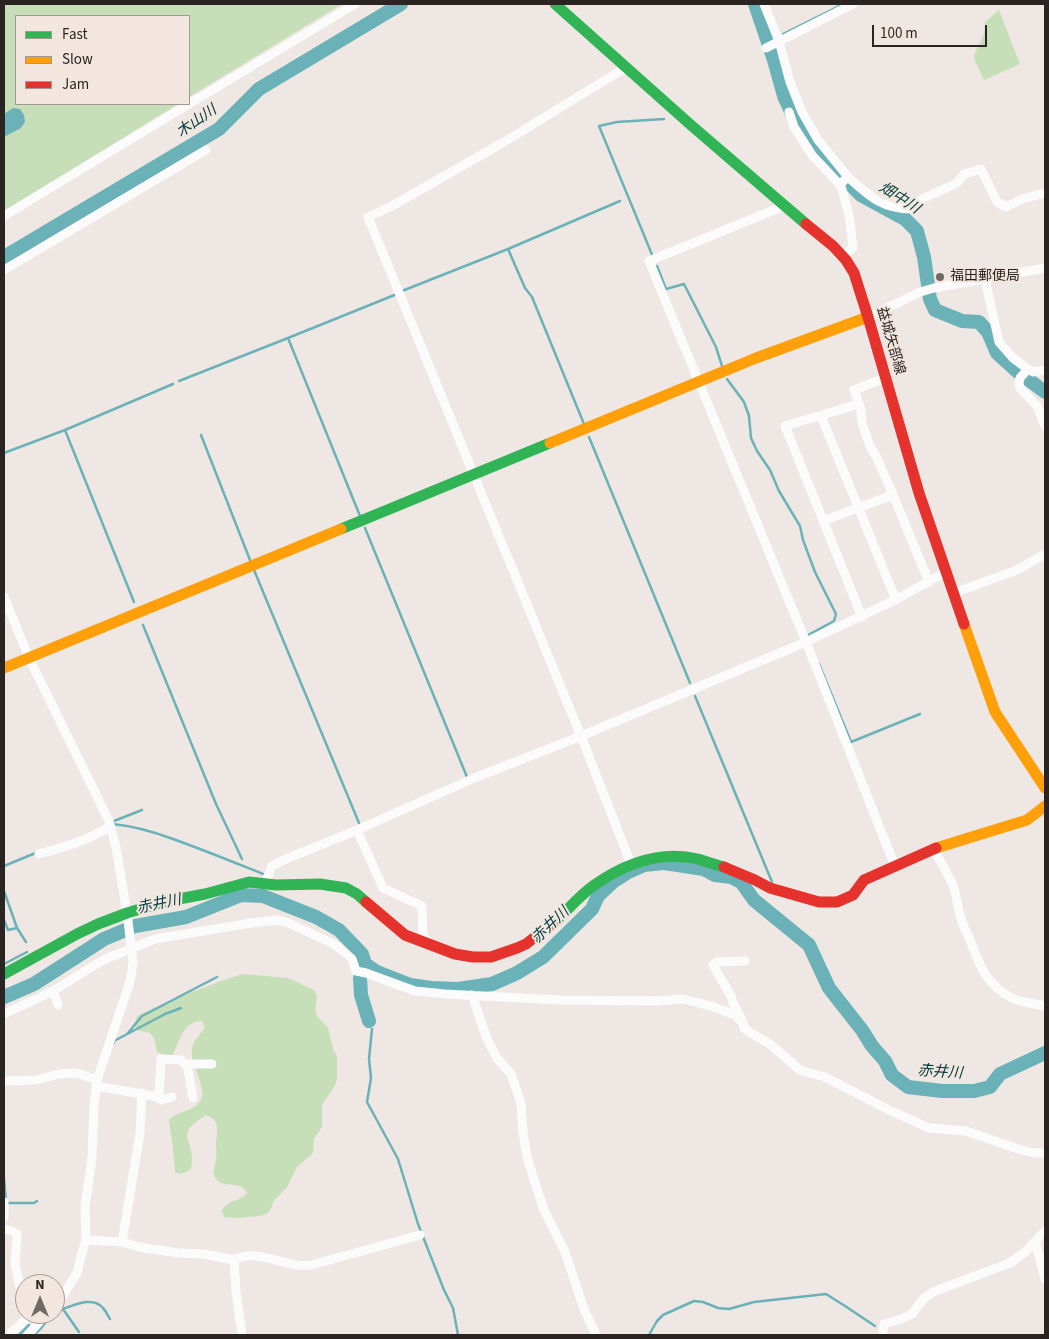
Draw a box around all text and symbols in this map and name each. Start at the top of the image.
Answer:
legend [15,15,190,105]
scale bar [874,15,989,47]
text: 100 m [880,23,918,44]
text: Fast [62,24,88,45]
text: Slow [62,49,93,70]
text: Jam [62,74,89,95]
water label: 木山川 [173,102,221,142]
water label: 畑中川 [875,179,923,219]
place label: 福田郵便局 [950,269,1020,285]
marker: 福田郵便局 [934,271,946,283]
street label: 益城矢部線 [872,305,908,377]
water label: 赤井川 [135,892,183,918]
water label: 赤井川 [529,904,573,948]
water label: 赤井川 [917,1062,963,1084]
north arrow [15,1274,65,1324]
text: N [35,1275,45,1295]

